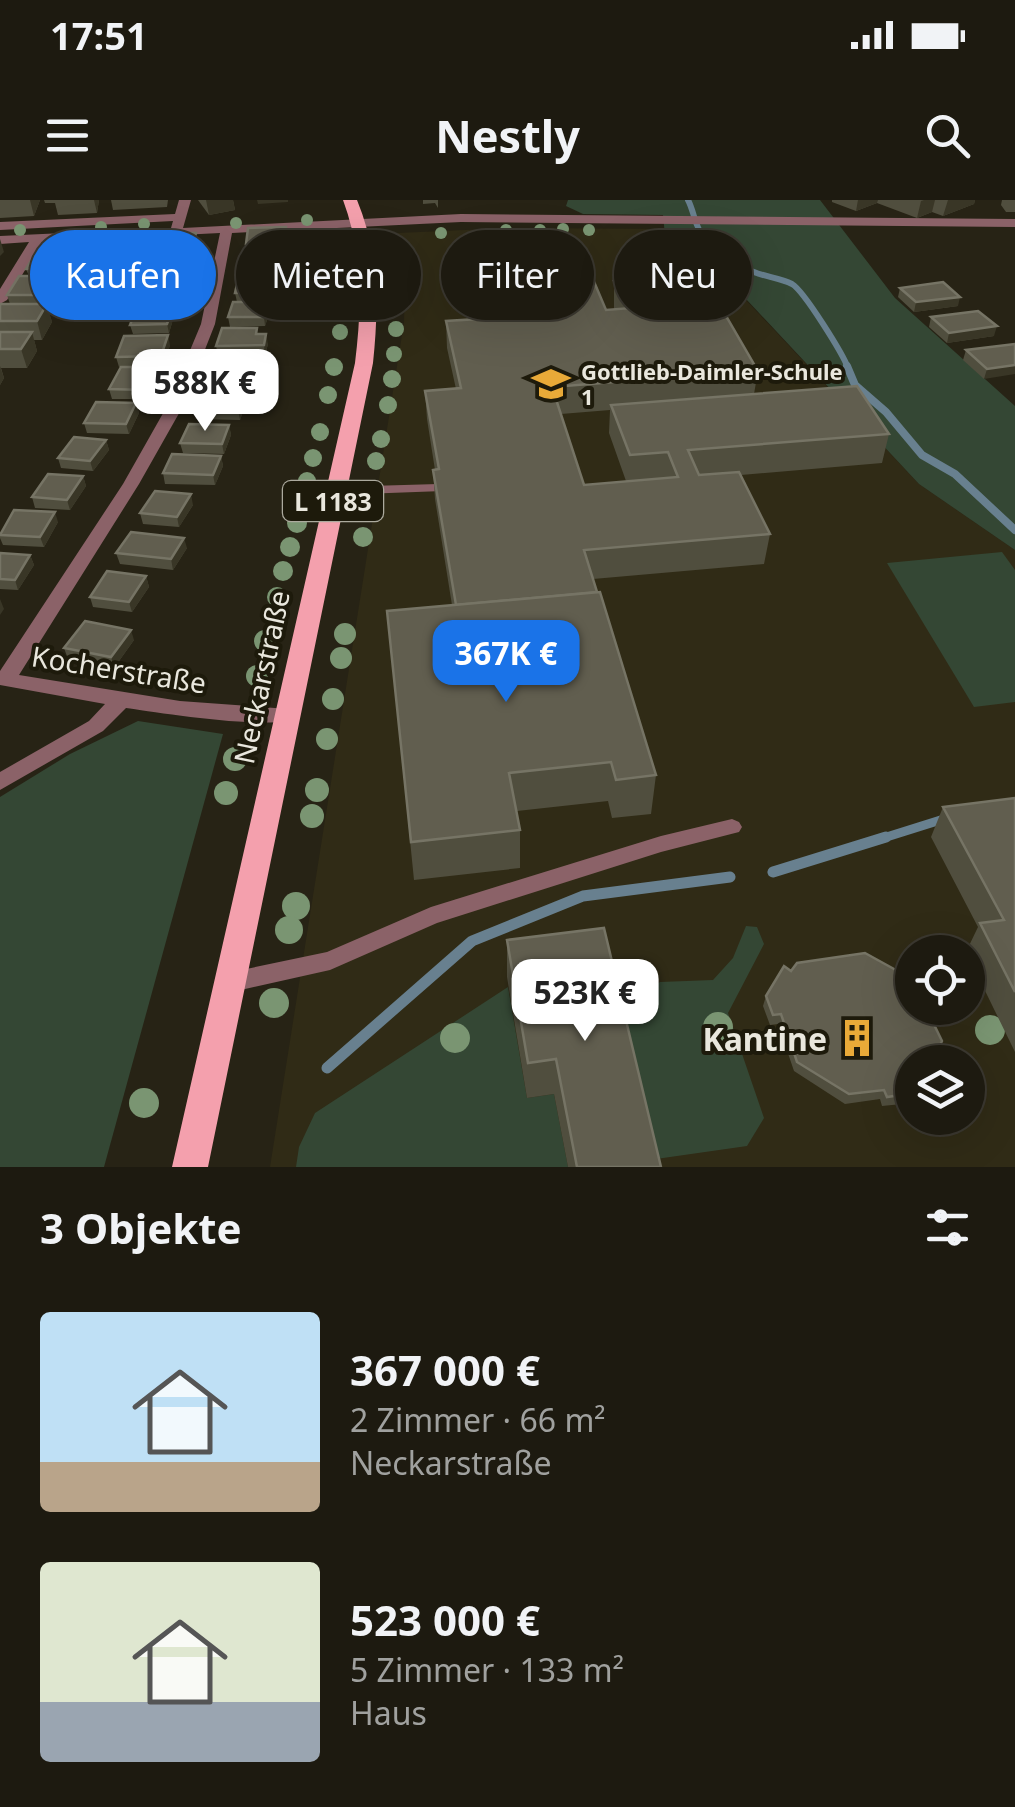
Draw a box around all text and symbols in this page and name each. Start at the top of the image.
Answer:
text: 17:51 [50,9,148,61]
text: Nestly [435,105,580,166]
icon: menu [40,108,95,163]
icon: search [920,108,975,163]
chip: Kaufen [30,230,216,320]
chip: Mieten [236,230,421,320]
chip: Filter [441,230,594,320]
chip: Neu [614,230,752,320]
pin: 588K € [124,349,286,434]
place label: Gottlieb-Daimler-Schule 1 [581,356,843,411]
text: 588K € [154,360,256,403]
school or university icon: Gottlieb-Daimler-Schule 1 [530,363,572,405]
road number: L 1183 [283,481,383,521]
street label: Neckarstraße [224,587,298,767]
pin: 367K € [425,620,587,705]
text: 367K € [455,631,557,674]
street label: Kocherstraße [29,636,209,702]
map controls [895,935,985,1135]
button: locate [895,935,985,1025]
pin: 523K € [504,959,666,1044]
text: 523K € [534,970,636,1013]
place label: Kantine [702,1017,827,1060]
building icon: Kantine [836,1017,878,1059]
button: layers [895,1045,985,1135]
text: 3 Objekte [40,1199,242,1256]
icon: filters [920,1200,975,1255]
text: 367 000 € [350,1341,540,1398]
icon: home [120,1352,240,1472]
text: 2 Zimmer · 66 m² [350,1398,606,1441]
text: Neckarstraße [350,1441,552,1484]
text: 523 000 € [350,1591,540,1648]
icon: home [120,1602,240,1722]
text: 5 Zimmer · 133 m² [350,1648,624,1691]
text: Haus [350,1691,427,1734]

